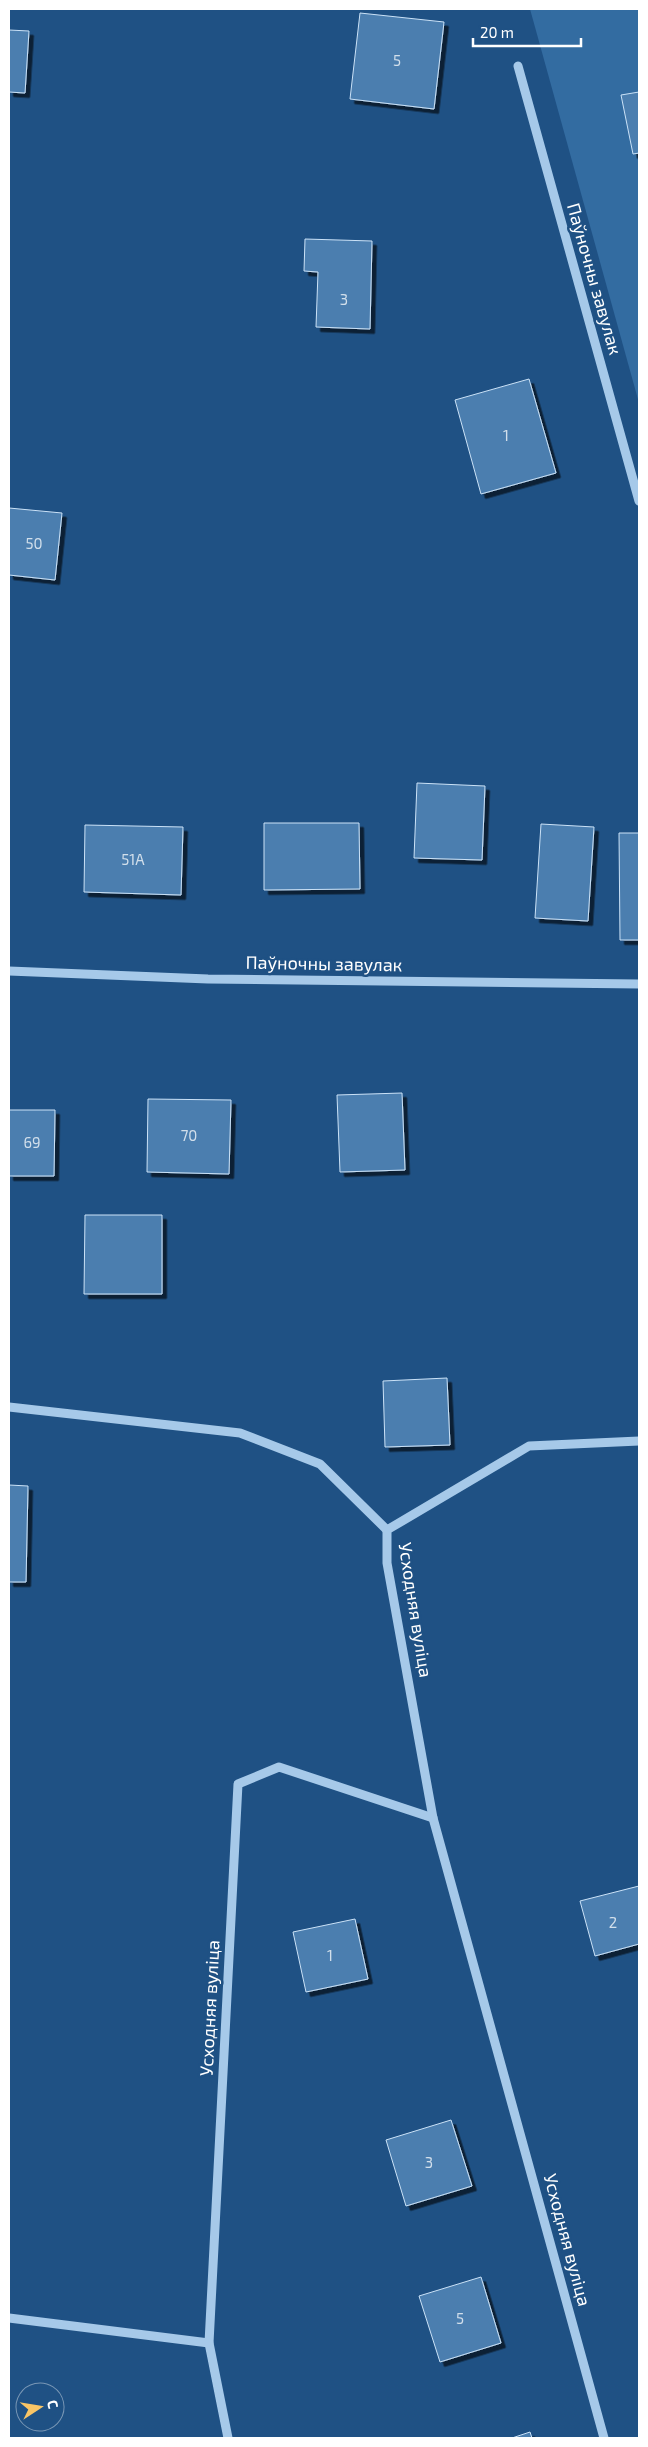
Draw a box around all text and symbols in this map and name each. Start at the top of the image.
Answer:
scale bar [473,15,580,47]
text: 20 m [480,23,514,41]
house number: 5 [393,51,401,69]
street label: Паўночны завулак [563,200,627,357]
house number: 3 [340,290,348,308]
house number: 1 [503,426,509,444]
house number: 50 [25,534,43,552]
house number: 51А [121,850,145,868]
street label: Паўночны завулак [245,951,403,975]
house number: 70 [181,1126,197,1144]
house number: 69 [23,1133,41,1151]
street label: Усходняя вуліца [394,1541,438,1679]
house number: 2 [609,1913,617,1931]
street label: Усходняя вуліца [194,1939,224,2077]
house number: 1 [327,1946,333,1964]
house number: 3 [425,2153,433,2171]
street label: Усходняя вуліца [540,2171,596,2308]
house number: 5 [456,2309,464,2327]
north arrow [15,2382,65,2432]
text: С [44,2398,62,2410]

